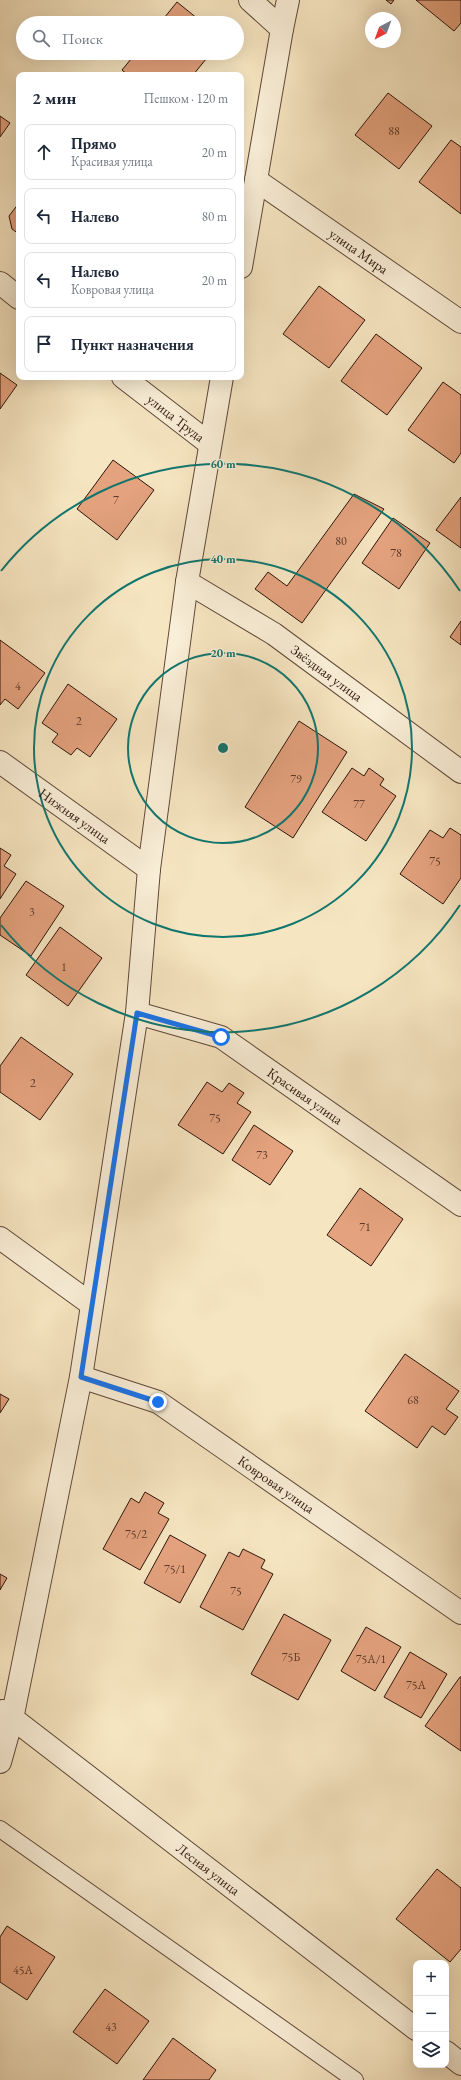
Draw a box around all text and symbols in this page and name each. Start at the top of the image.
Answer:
north arrow [365,12,401,48]
search box [16,16,244,60]
icon: search [30,27,52,49]
text: Поиск [62,29,103,48]
text: 2 мин [32,87,76,109]
text: Пешком · 120 m [144,90,228,107]
house number: 88 [388,123,400,139]
text: Прямо [71,134,116,153]
icon: ahead [33,141,55,163]
text: 20 m [202,144,227,161]
text: Красивая улица [71,153,153,170]
icon: left [33,205,55,227]
text: Налево [71,207,119,226]
text: 80 m [202,208,227,225]
street label: улица Мира [326,224,392,278]
text: Налево [71,262,119,281]
icon: left [33,269,55,291]
text: 20 m [202,272,227,289]
text: Ковровая улица [71,281,154,298]
icon: arrive [33,333,55,355]
text: Пункт назначения [71,335,194,354]
street label: улица Труда [144,390,209,446]
text: 60 m [210,456,236,472]
house number: 7 [113,492,119,508]
house number: 80 [335,533,347,549]
house number: 78 [390,545,402,561]
text: 40 m [210,551,236,567]
street label: Звёздная улица [287,641,367,706]
text: 20 m [210,645,236,661]
house number: 4 [15,678,21,694]
house number: 2 [76,713,82,729]
centre of rings [216,741,230,755]
house number: 79 [290,771,302,787]
street label: Нижняя улица [35,784,114,848]
house number: 77 [353,796,365,812]
house number: 75 [429,853,441,869]
house number: 3 [29,904,35,920]
house number: 1 [61,959,67,975]
route start [212,1028,230,1046]
street label: Красивая улица [264,1063,347,1129]
house number: 2 [30,1075,36,1091]
house number: 75 [209,1110,221,1126]
house number: 73 [256,1147,268,1163]
house number: 71 [359,1219,371,1235]
house number: 68 [407,1392,419,1408]
route end [149,1393,167,1411]
street label: Ковровая улица [234,1451,318,1517]
house number: 75/2 [125,1526,147,1542]
house number: 75/1 [164,1561,186,1577]
house number: 75 [230,1583,242,1599]
house number: 75Б [282,1649,300,1665]
house number: 75А/1 [356,1651,386,1667]
house number: 75А [406,1677,427,1693]
street label: Лесная улица [173,1839,244,1899]
map controls [413,1960,449,2068]
button: + [413,1960,449,1996]
house number: 45А [13,1962,34,1978]
button: − [413,1996,449,2032]
house number: 43 [105,2019,117,2035]
button: layers [413,2032,449,2068]

